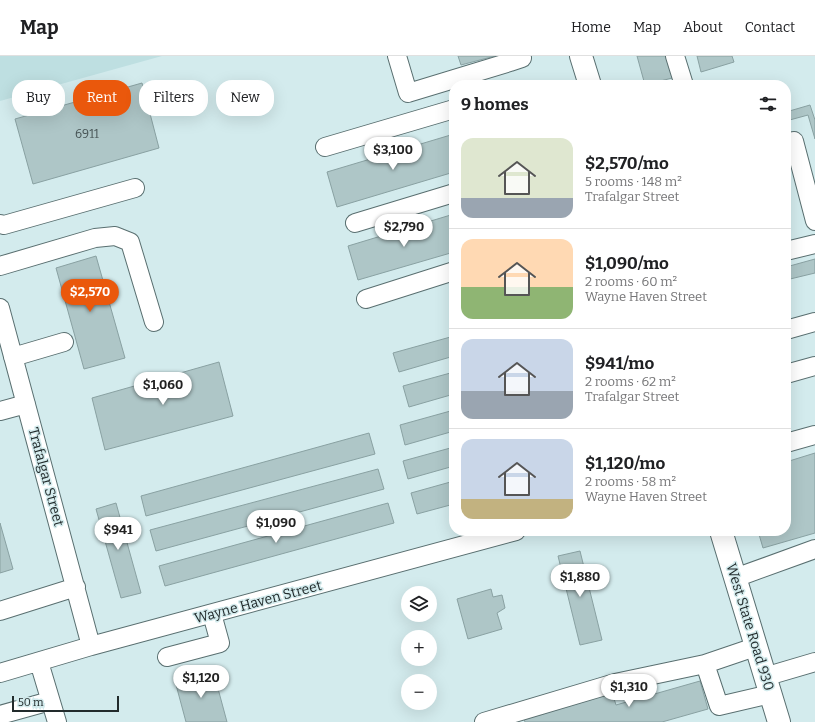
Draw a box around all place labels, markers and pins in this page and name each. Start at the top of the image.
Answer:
pin: $3,100 [360,137,426,171]
pin: $2,790 [371,214,437,248]
pin: $2,570 [57,279,123,313]
pin: $1,060 [130,372,196,406]
pin: $1,090 [243,510,309,544]
pin: $941 [94,517,142,551]
pin: $1,880 [547,564,613,598]
pin: $1,120 [168,665,234,699]
pin: $1,310 [596,674,662,708]

